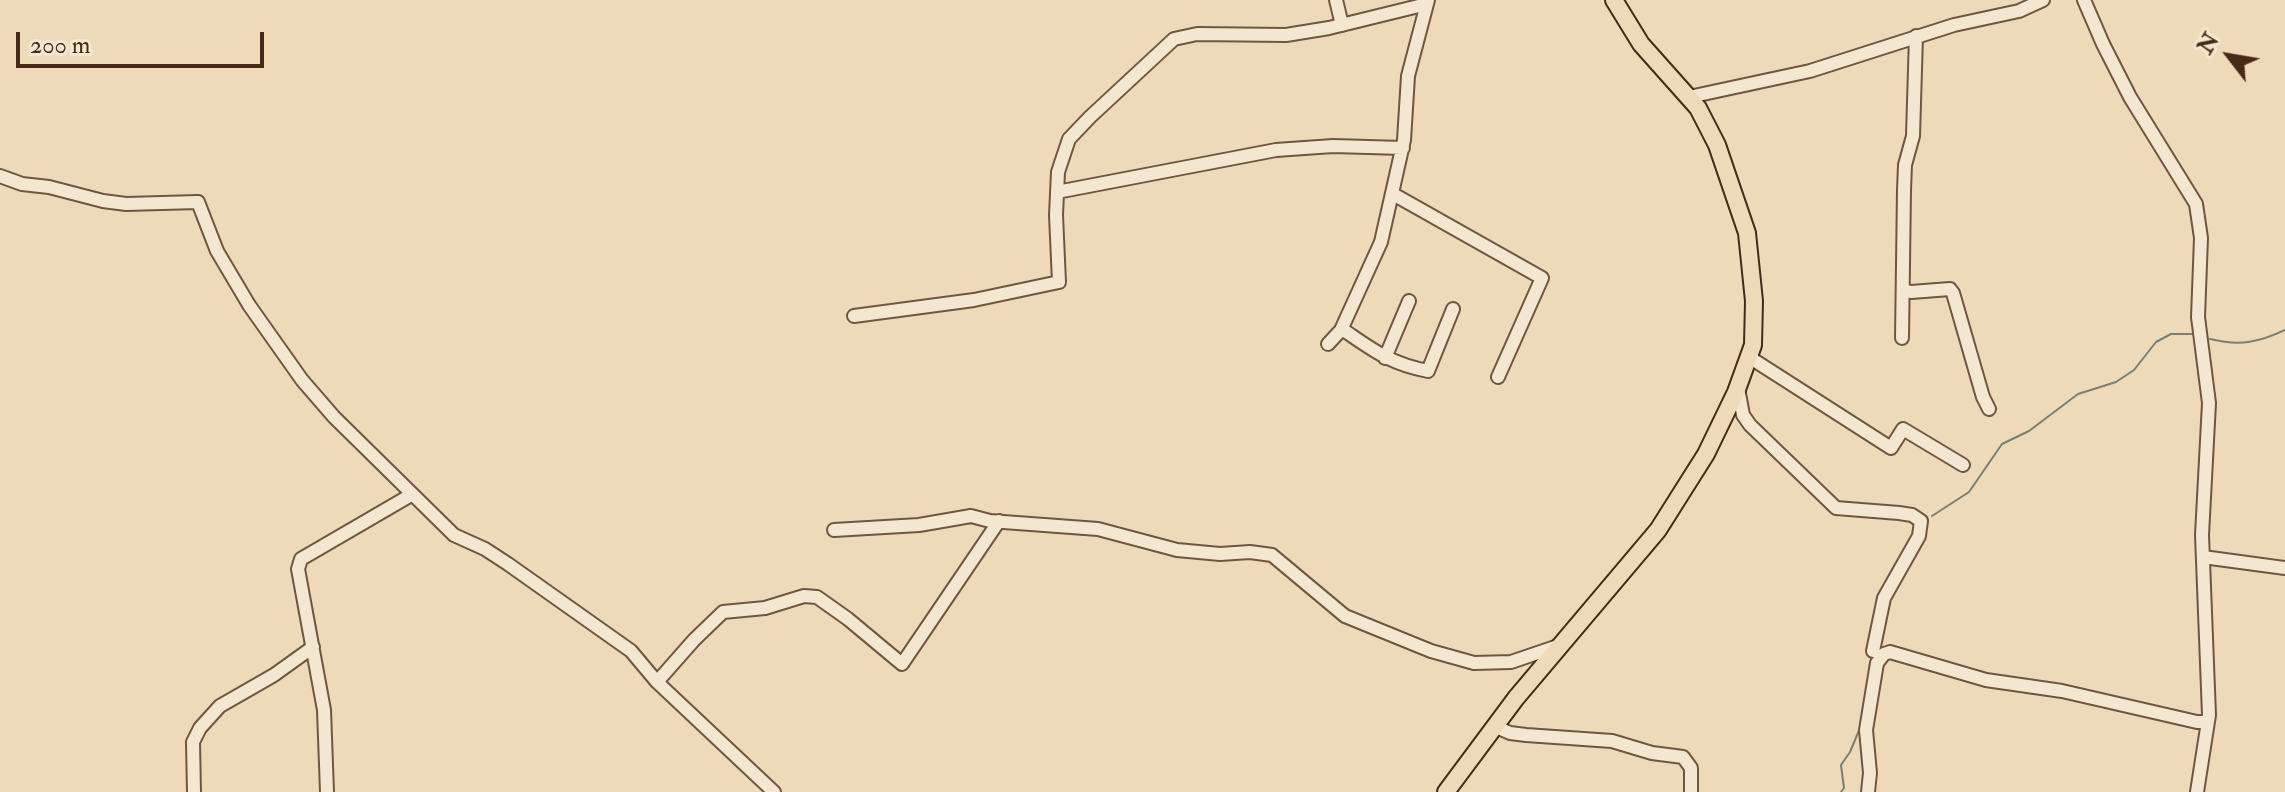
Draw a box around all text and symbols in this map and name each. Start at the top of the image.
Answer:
scale bar [20,16,268,66]
north arrow [2189,16,2269,96]
text: N [2191,28,2225,59]
text: 200 m [30,30,90,61]

